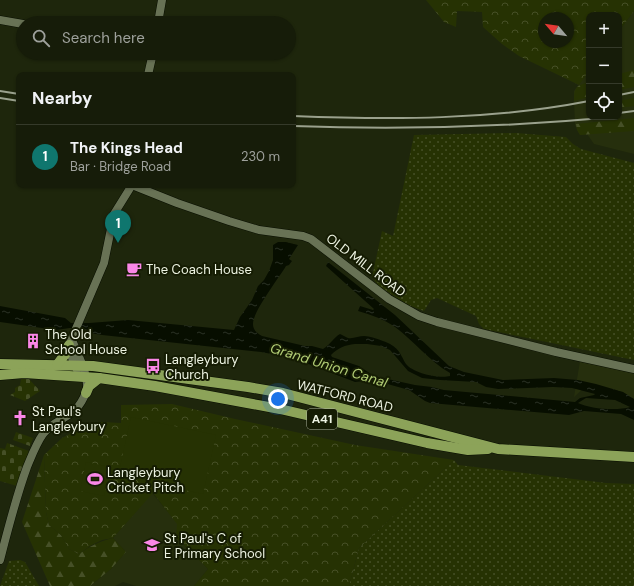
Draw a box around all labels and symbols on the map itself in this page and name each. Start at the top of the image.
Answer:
north arrow [538,12,574,48]
pin: 1 [105,210,131,243]
street label: OLD MILL ROAD [323,230,409,300]
cafe icon: The Coach House [125,260,143,278]
place label: The Coach House [146,261,252,278]
place label: The Old School House [45,326,127,358]
building icon: The Old School House [24,332,42,350]
water label: Grand Union Canal [268,339,391,392]
place label: Langleybury Church [165,351,239,383]
bus stop icon: Langleybury Church [144,357,162,375]
street label: WATFORD ROAD [295,376,395,416]
your location [268,389,288,409]
place label: St Paul's Langleybury [32,403,106,435]
church icon: St Paul's Langleybury [11,409,29,427]
road number: A41 [307,409,337,429]
place label: Langleybury Cricket Pitch [107,464,184,496]
sports icon: Langleybury Cricket Pitch [86,470,104,488]
place label: St Paul's C of E Primary School [164,530,265,562]
school or university icon: St Paul's C of E Primary School [143,536,161,554]

